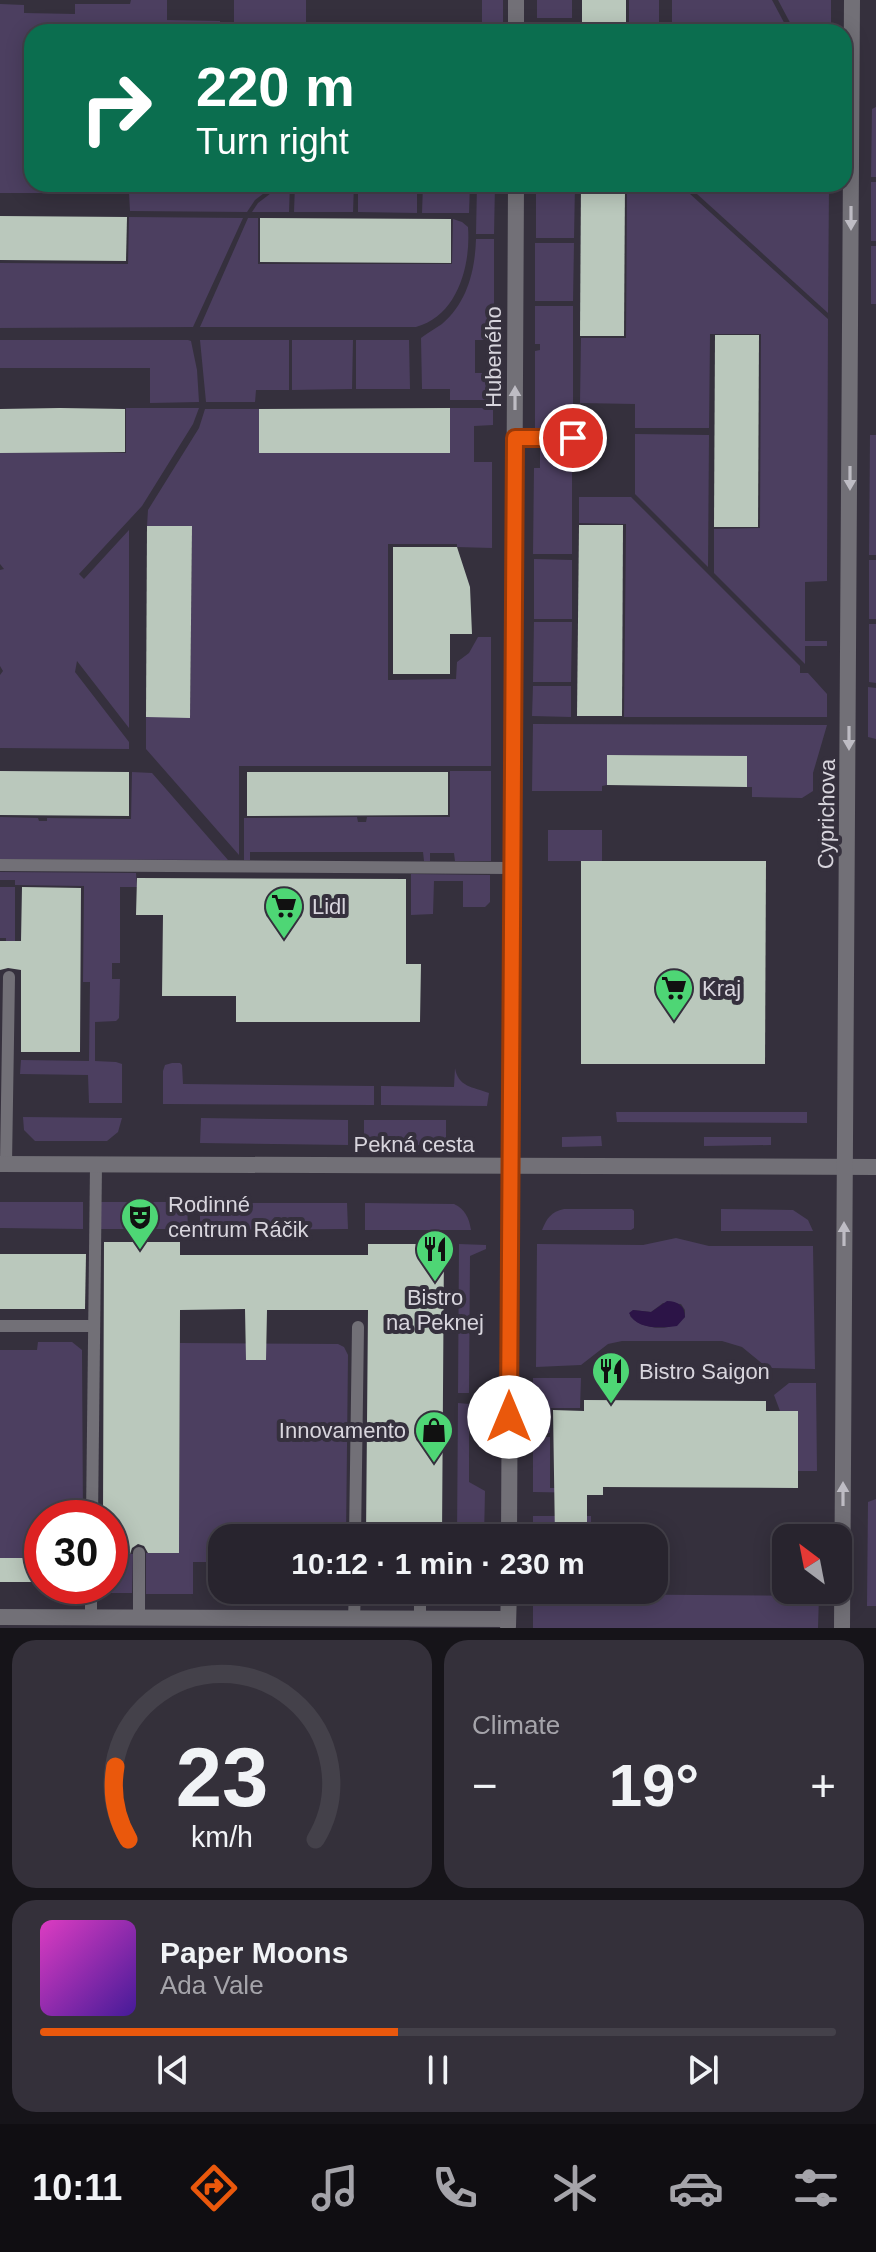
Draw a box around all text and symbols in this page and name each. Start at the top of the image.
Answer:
text: 220 m [196,55,355,118]
icon: right [64,56,168,160]
text: Turn right [196,121,349,162]
one-way arrow [845,206,857,231]
street label: Hubeného [481,306,506,408]
one-way arrow [509,385,521,410]
pin [539,404,607,472]
icon: arrive [551,416,595,460]
one-way arrow [844,466,856,491]
one-way arrow [843,726,855,751]
street label: Cyprichova [813,758,840,869]
supermarket icon: Lidl [263,885,305,940]
place label: Lidl [312,894,346,919]
supermarket icon: Kraj [653,967,695,1022]
place label: Kraj [702,976,741,1001]
street label: Pekná cesta [353,1132,475,1157]
place label: Rodinné centrum Ráčik [168,1192,310,1242]
theatre icon: Rodinné centrum Ráčik [119,1196,161,1251]
one-way arrow [838,1221,850,1246]
restaurant icon: Bistro na Peknej [414,1228,456,1283]
place label: Bistro na Peknej [386,1285,484,1335]
restaurant icon: Bistro Saigon [590,1350,632,1405]
place label: Bistro Saigon [639,1359,770,1384]
position arrow [467,1375,551,1459]
shop icon: Innovamento [413,1409,455,1464]
place label: Innovamento [279,1418,406,1443]
one-way arrow [837,1481,849,1506]
speed limit sign: 30 [24,1500,128,1604]
north arrow [772,1524,852,1604]
map controls [772,1524,852,1604]
text: 10:12 · 1 min · 230 m [291,1547,585,1580]
text: Climate [472,1710,560,1740]
text: 23 [176,1731,268,1824]
text: 19° [609,1752,699,1819]
text: − [472,1761,498,1810]
text: + [810,1761,836,1810]
text: km/h [191,1821,253,1853]
text: Paper Moons [160,1936,348,1969]
text: Ada Vale [160,1970,264,2000]
icon: previous [151,2048,195,2092]
icon: pause [416,2048,460,2092]
icon: next [681,2048,725,2092]
icon: directions [186,2160,242,2216]
icon: music [307,2160,363,2216]
icon: phone [427,2160,483,2216]
icon: climate [547,2160,603,2216]
icon: car [668,2160,724,2216]
icon: filters [788,2160,844,2216]
text: 10:11 [32,2167,122,2208]

